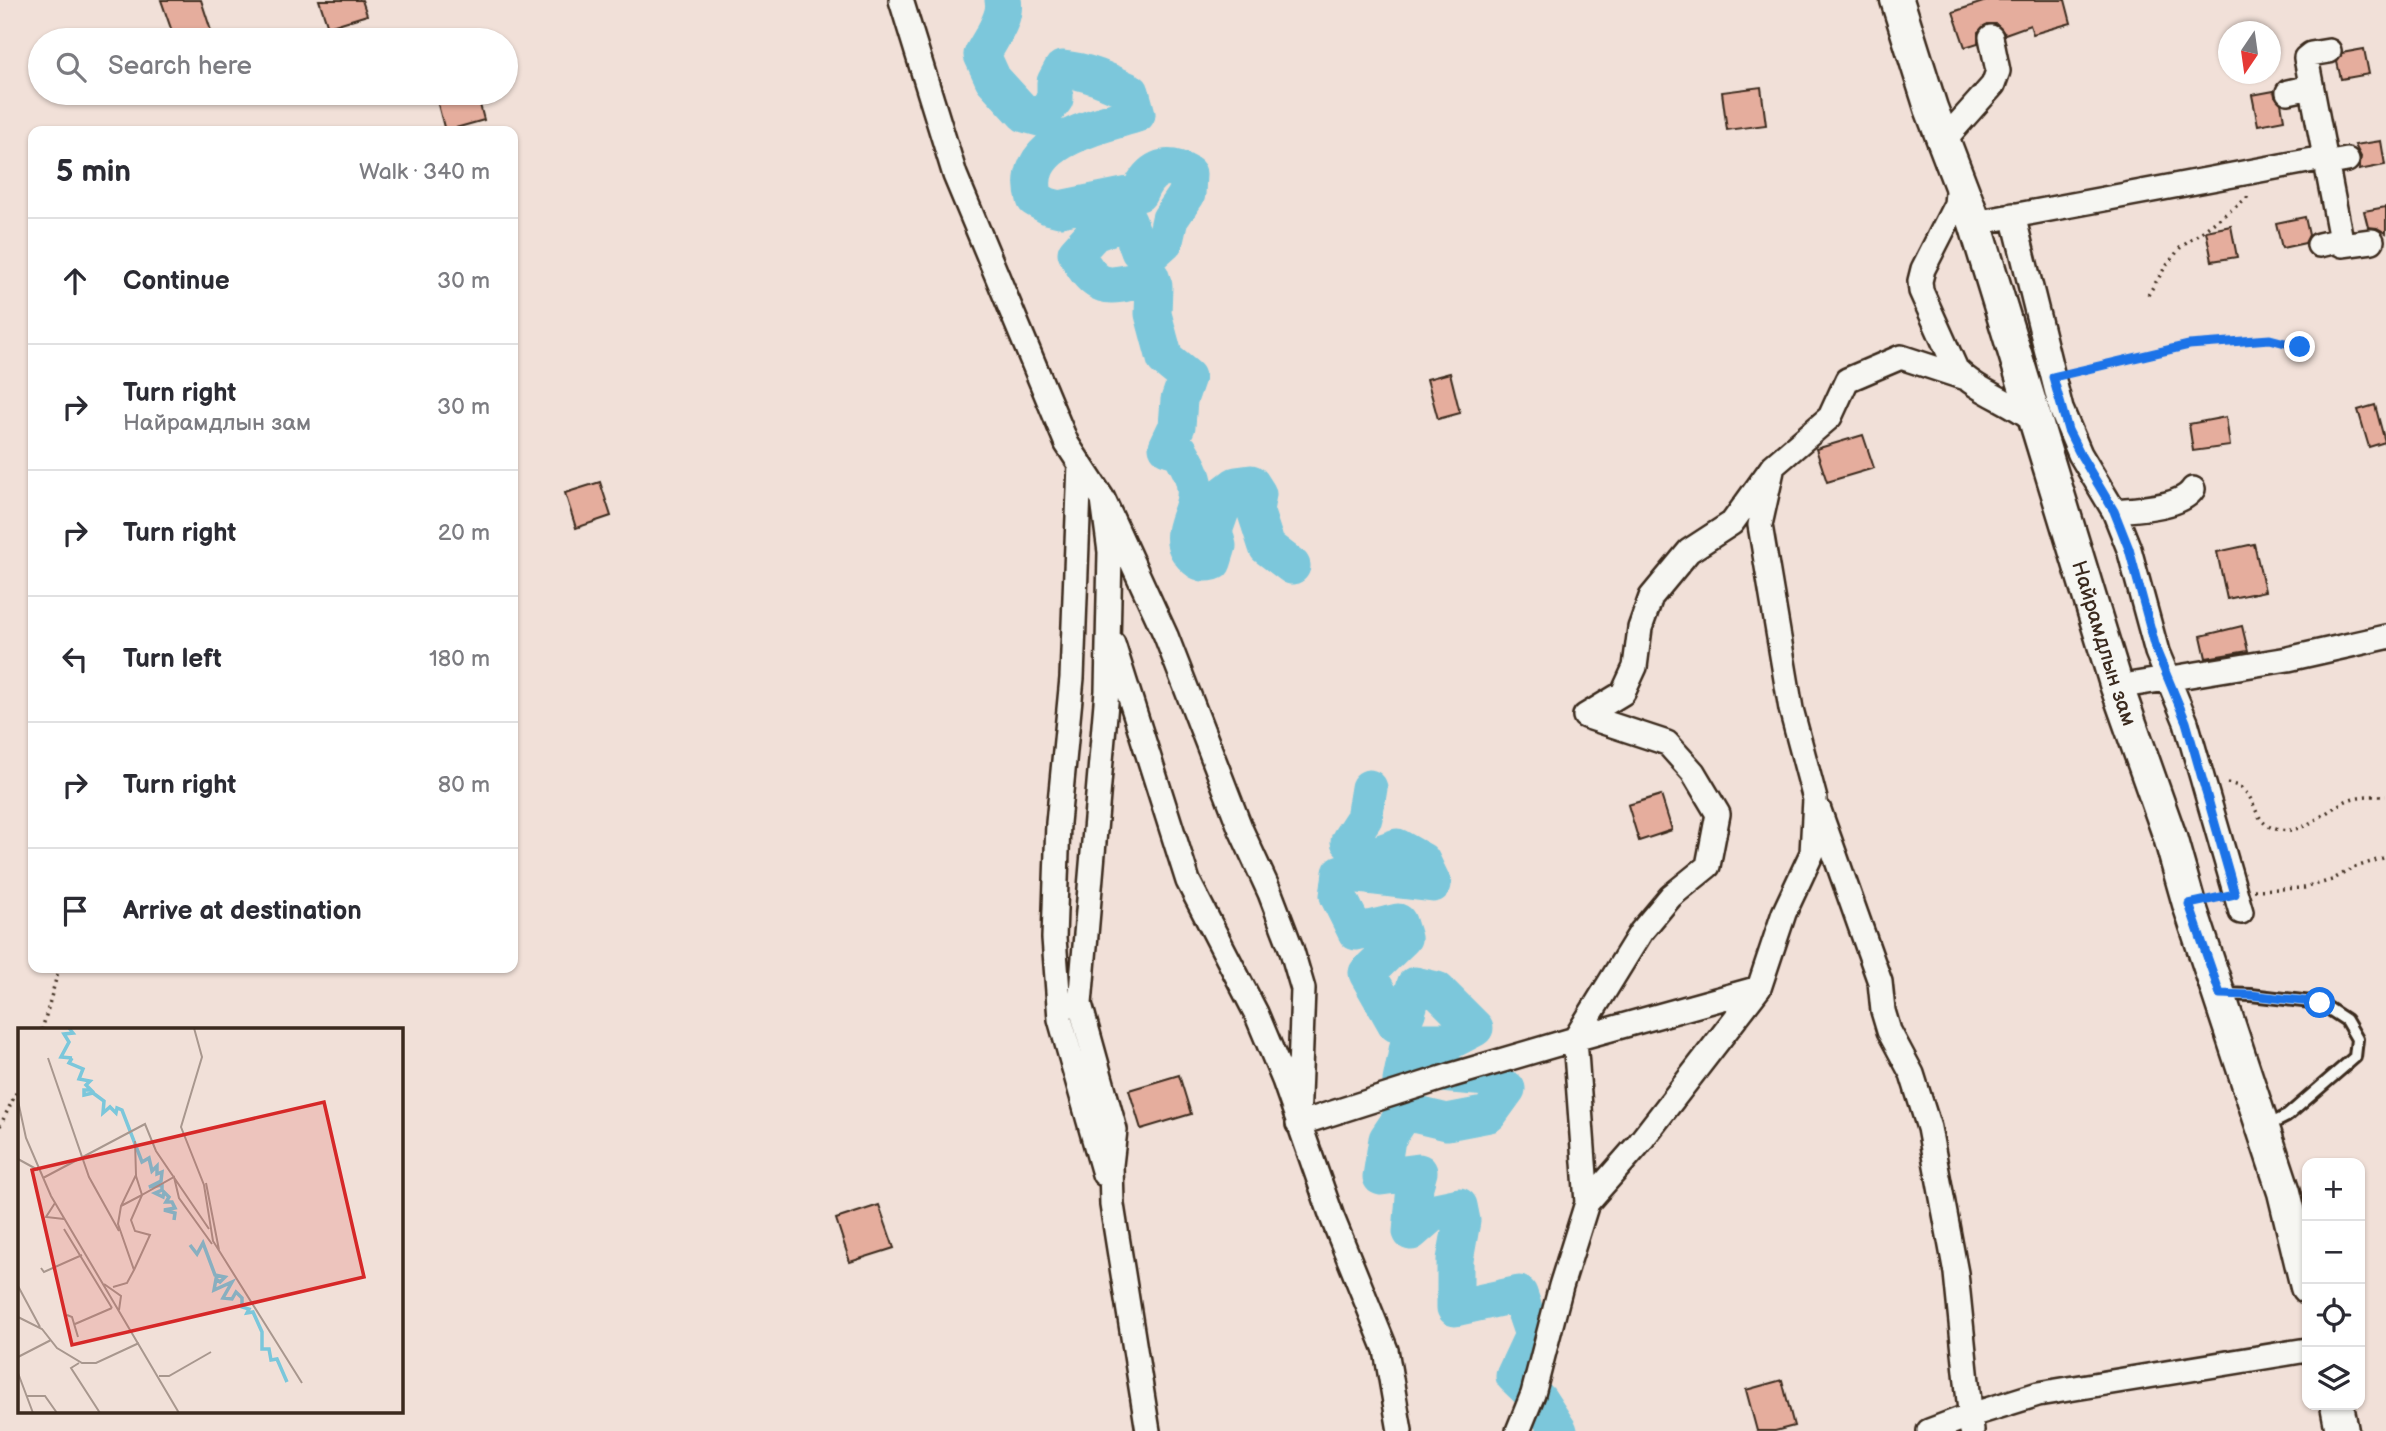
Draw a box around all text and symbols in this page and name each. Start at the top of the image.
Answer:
north arrow [2218,21,2281,84]
search box [28,28,518,105]
icon: search [52,48,90,86]
text: Search here [108,51,252,82]
text: 5 min [56,154,131,190]
text: Walk · 340 m [359,158,490,186]
icon: ahead [56,262,94,300]
text: Continue [123,266,230,297]
text: 30 m [437,267,490,295]
route end [2284,331,2315,362]
text: Turn right [123,378,236,409]
icon: right [56,388,94,426]
text: 30 m [437,393,490,421]
text: Найрамдлын зам [123,409,311,437]
icon: right [56,514,94,552]
text: Turn right [123,518,236,549]
text: 20 m [438,519,490,547]
street label: Найрамдлын зам [2066,558,2142,729]
icon: left [56,640,94,678]
text: Turn left [123,644,222,675]
text: 180 m [429,645,490,673]
icon: right [56,766,94,804]
text: Turn right [123,770,236,801]
text: 80 m [438,771,490,799]
icon: arrive [56,892,94,930]
text: Arrive at destination [123,896,362,927]
route start [2304,987,2335,1018]
inset map [18,1028,402,1414]
map controls [2302,1158,2365,1410]
button: + [2302,1158,2365,1221]
button: − [2302,1221,2365,1284]
button: locate [2302,1284,2365,1347]
button: layers [2302,1347,2365,1410]

